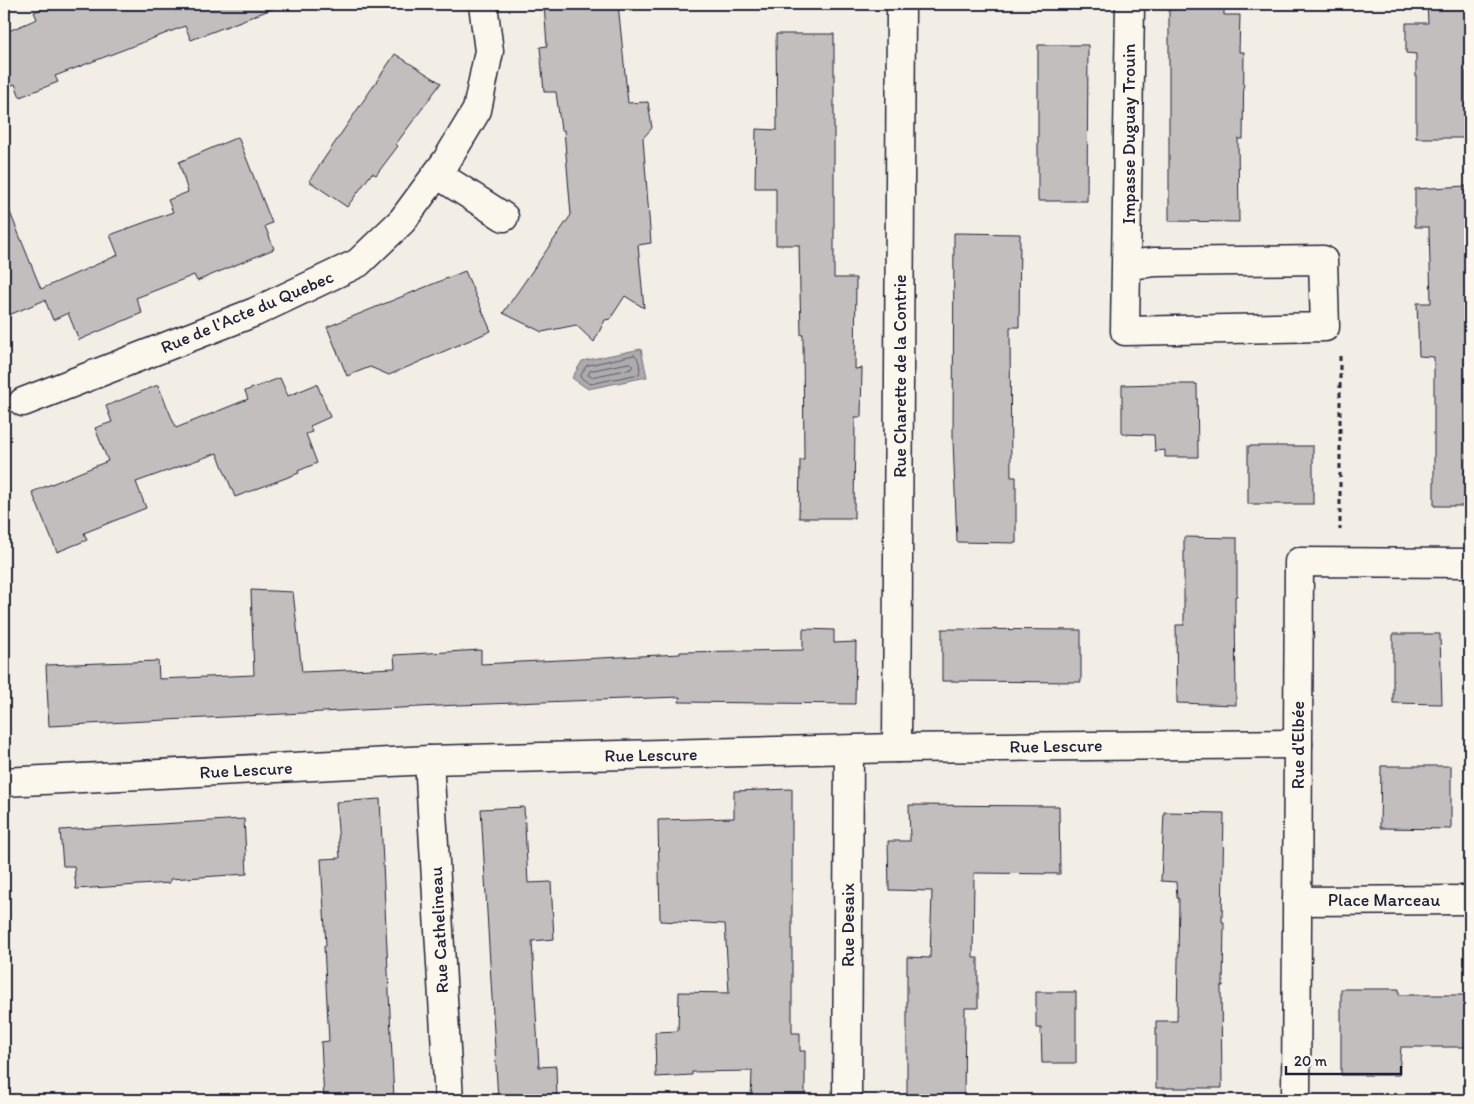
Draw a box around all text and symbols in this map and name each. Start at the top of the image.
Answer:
street label: Impasse Duguay Trouin [1118,43,1140,224]
street label: Rue de l'Acte du Quebec [157,266,337,358]
street label: Rue Charette de la Contrie [889,274,911,478]
street label: Rue d'Elbée [1287,701,1309,789]
street label: Rue Lescure [1009,734,1103,758]
street label: Rue Lescure [604,743,698,767]
street label: Rue Lescure [199,757,293,783]
street label: Rue Cathelineau [425,866,453,994]
street label: Rue Desaix [837,883,859,967]
street label: Place Marceau [1328,889,1440,911]
scale bar [1286,1044,1402,1076]
text: 20 m [1294,1052,1328,1070]

